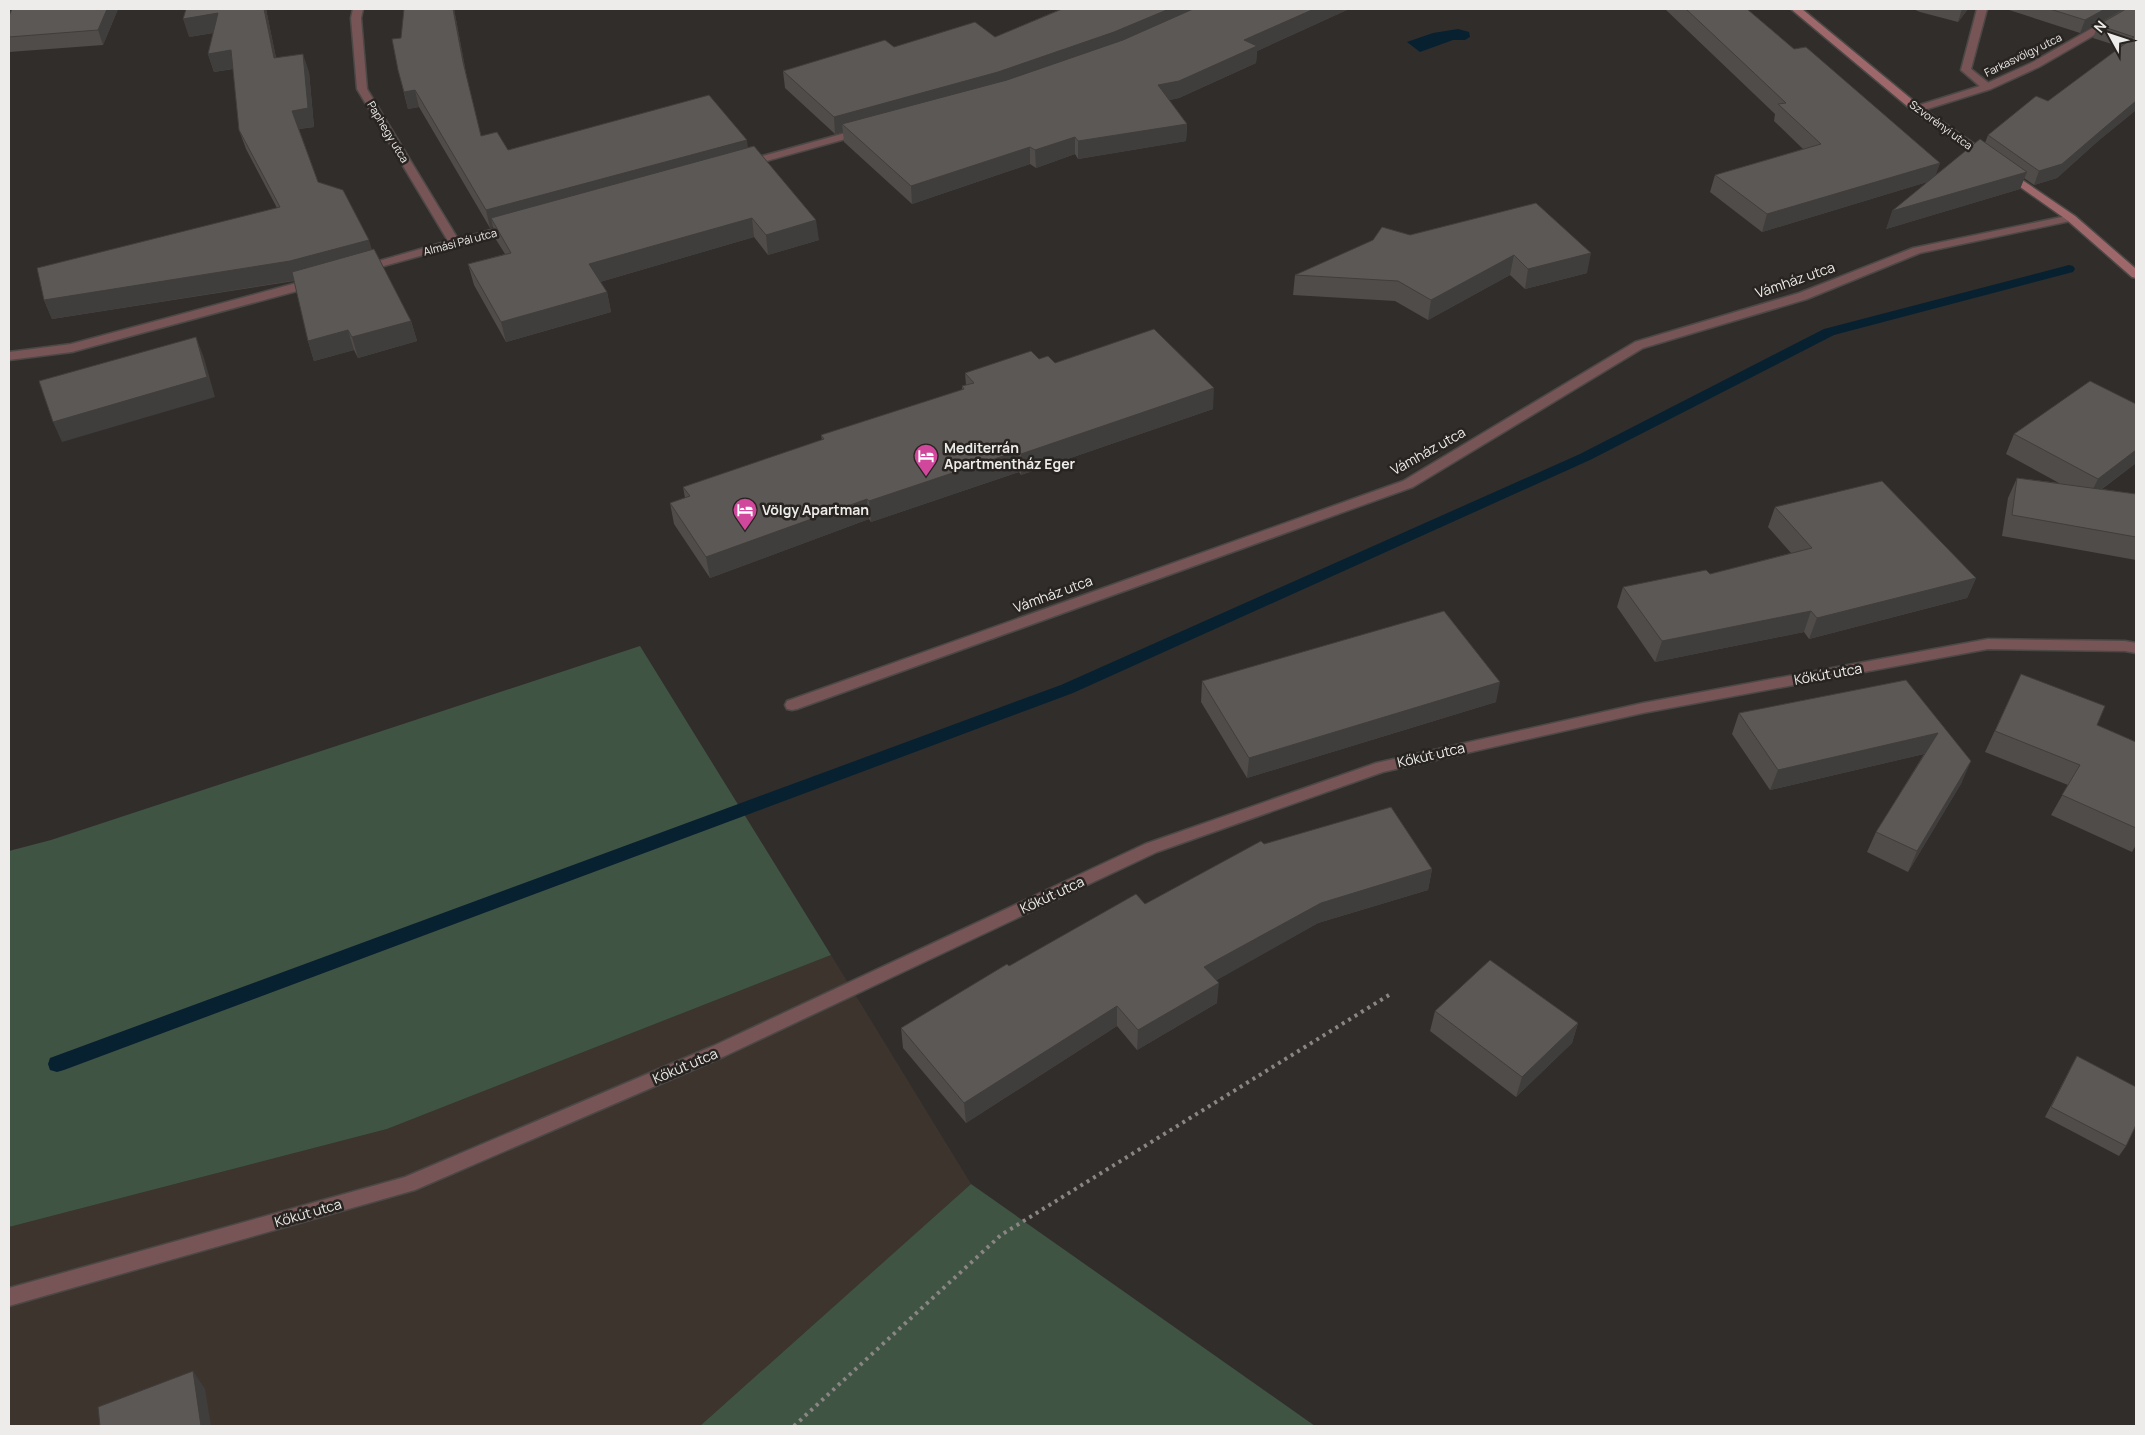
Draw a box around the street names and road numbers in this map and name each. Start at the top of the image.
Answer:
street label: Farkasvölgy utca [1982,29,2064,80]
street label: Szvorényi utca [1907,97,1976,153]
street label: Paphegy utca [364,98,413,165]
street label: Almási Pál utca [421,224,498,259]
street label: Vámház utca [1753,257,1837,302]
street label: Vámház utca [1387,422,1469,479]
street label: Vámház utca [1011,570,1095,617]
street label: Kőkút utca [1792,658,1863,689]
street label: Kőkút utca [1395,738,1467,772]
street label: Kőkút utca [1017,871,1087,918]
street label: Kőkút utca [649,1043,720,1088]
street label: Kőkút utca [272,1194,344,1231]

